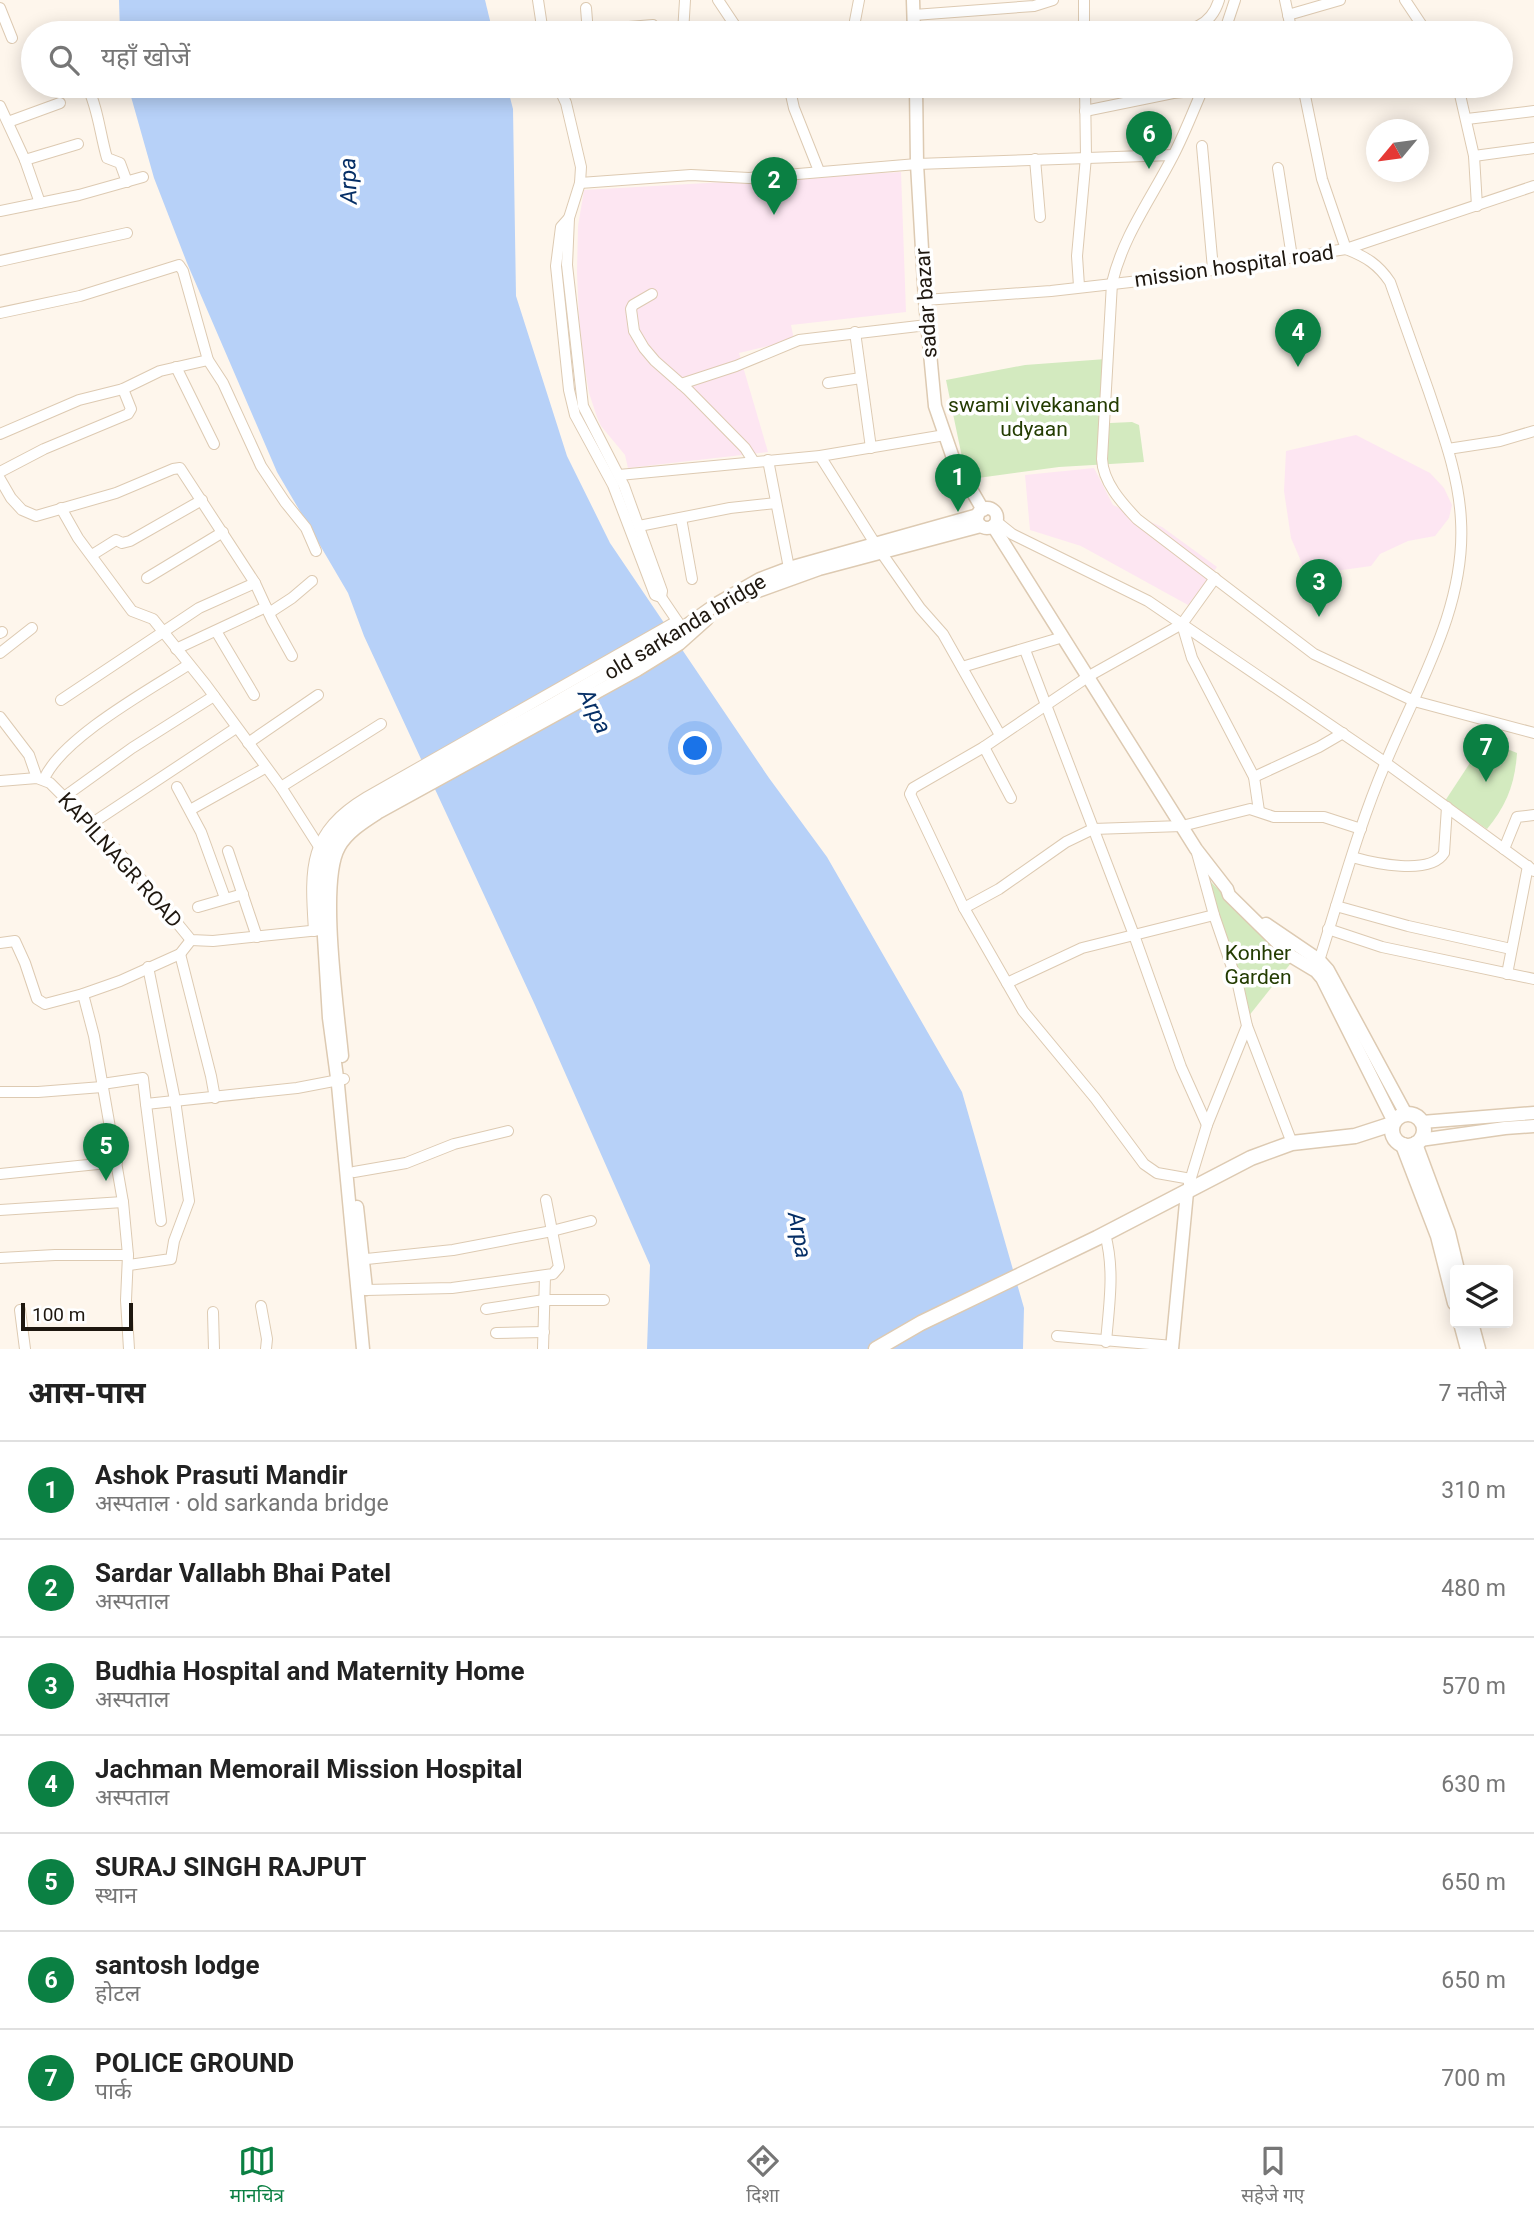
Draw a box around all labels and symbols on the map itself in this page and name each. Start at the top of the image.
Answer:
pin: 6 [1126,111,1172,169]
north arrow [1366,119,1429,182]
water label: Arpa [334,157,363,206]
pin: 2 [751,157,797,215]
street label: mission hospital road [1133,240,1335,292]
street label: sadar bazar [910,247,942,359]
pin: 4 [1275,309,1321,367]
park label: swami vivekanand udyaan [948,393,1120,441]
pin: 1 [935,454,981,512]
pin: 3 [1296,559,1342,617]
street label: old sarkanda bridge [600,569,770,685]
water label: Arpa [572,683,617,738]
pin: 7 [1463,724,1509,782]
your location [678,731,712,765]
street label: KAPILNAGR ROAD [53,788,187,932]
park label: Konher Garden [1224,941,1292,989]
pin: 5 [83,1123,129,1181]
water label: Arpa [782,1209,817,1261]
scale bar [21,1300,133,1332]

